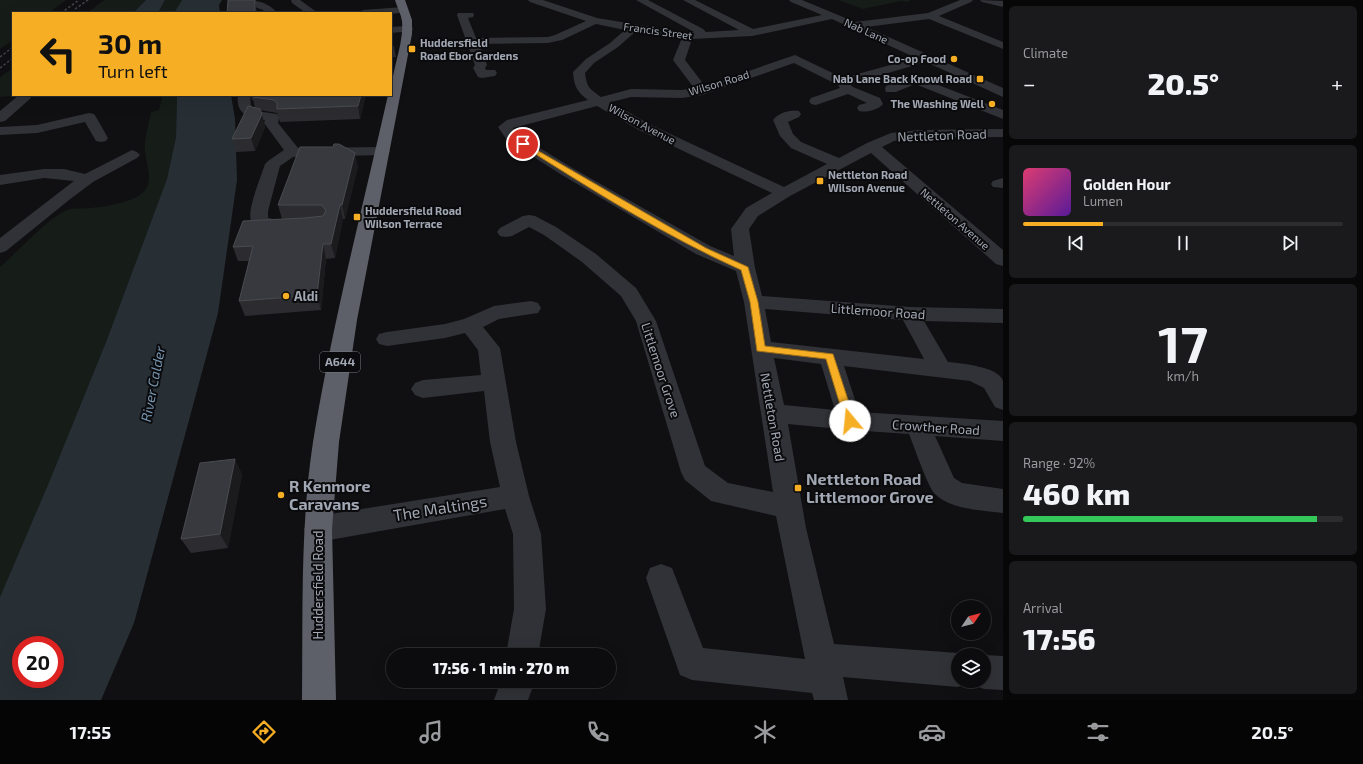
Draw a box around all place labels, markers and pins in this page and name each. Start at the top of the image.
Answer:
place label: Huddersfield Road Ebor Gardens [420,36,518,62]
marker: Huddersfield Road Ebor Gardens [407,44,417,54]
place label: Co-op Food [888,52,946,65]
marker: Co-op Food [949,54,959,64]
place label: Nab Lane Back Knowl Road [833,72,972,85]
marker: Nab Lane Back Knowl Road [975,74,985,84]
place label: The Washing Well [891,97,984,110]
marker: The Washing Well [987,99,997,109]
pin [506,127,540,161]
place label: Nettleton Road Wilson Avenue [828,168,907,194]
marker: Nettleton Road Wilson Avenue [815,176,825,186]
place label: Huddersfield Road Wilson Terrace [365,204,461,230]
marker: Huddersfield Road Wilson Terrace [352,212,362,222]
place label: Aldi [294,288,318,304]
marker: Aldi [281,291,291,301]
place label: Nettleton Road Littlemoor Grove [806,469,934,506]
place label: R Kenmore Caravans [289,476,371,513]
marker: Nettleton Road Littlemoor Grove [793,483,803,493]
marker: R Kenmore Caravans [276,490,286,500]

